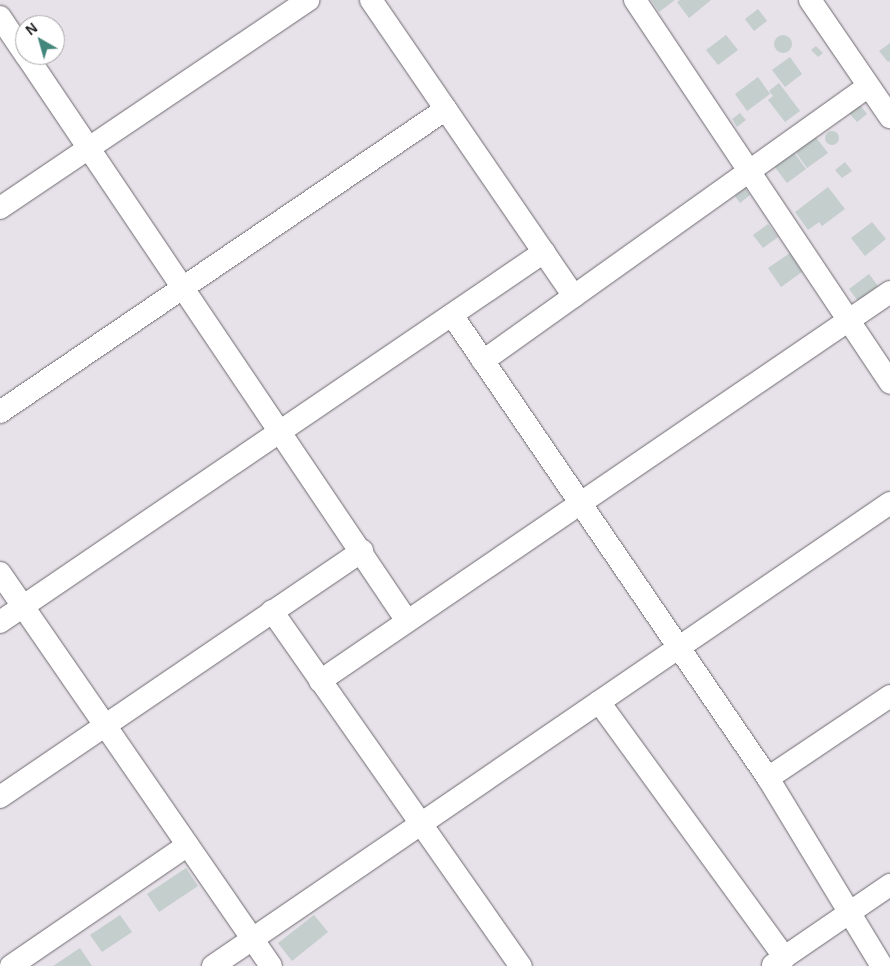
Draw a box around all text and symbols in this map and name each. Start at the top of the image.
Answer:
north arrow [15,15,65,65]
text: N [22,20,40,38]

